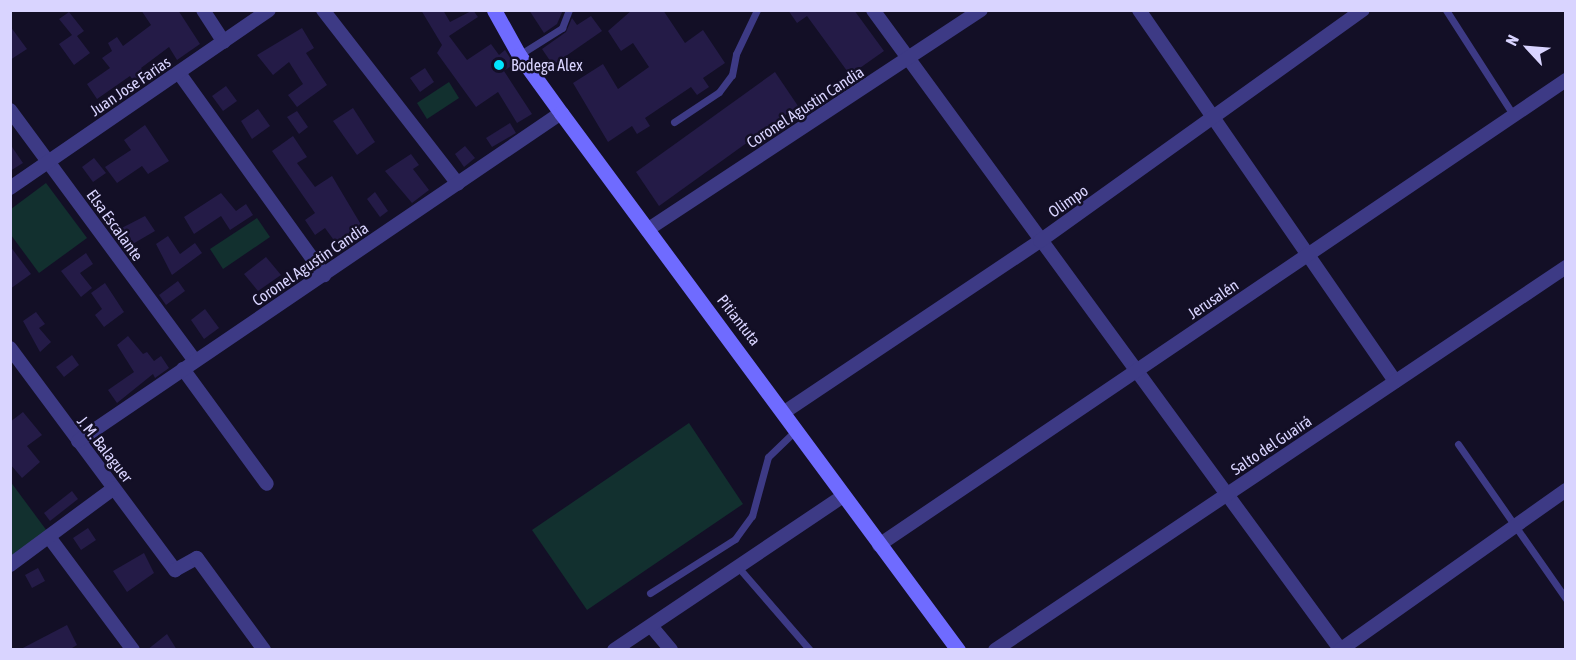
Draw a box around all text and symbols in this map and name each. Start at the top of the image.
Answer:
north arrow [1498,18,1558,78]
text: N [1502,32,1522,48]
street label: Juan Jose Farias [86,52,174,120]
place label: Bodega Alex [511,55,583,75]
marker: Bodega Alex [492,58,506,72]
street label: Coronel Agustin Candia [743,62,867,152]
street label: Olimpo [1045,181,1091,221]
street label: Elsa Escalante [83,186,147,264]
street label: Coronel Agustin Candia [248,218,372,310]
street label: Jerusalén [1184,275,1242,323]
street label: Pitiantuta [713,291,765,349]
street label: Salto del Guairá [1227,411,1315,479]
street label: J. M. Balaguer [73,412,137,486]

